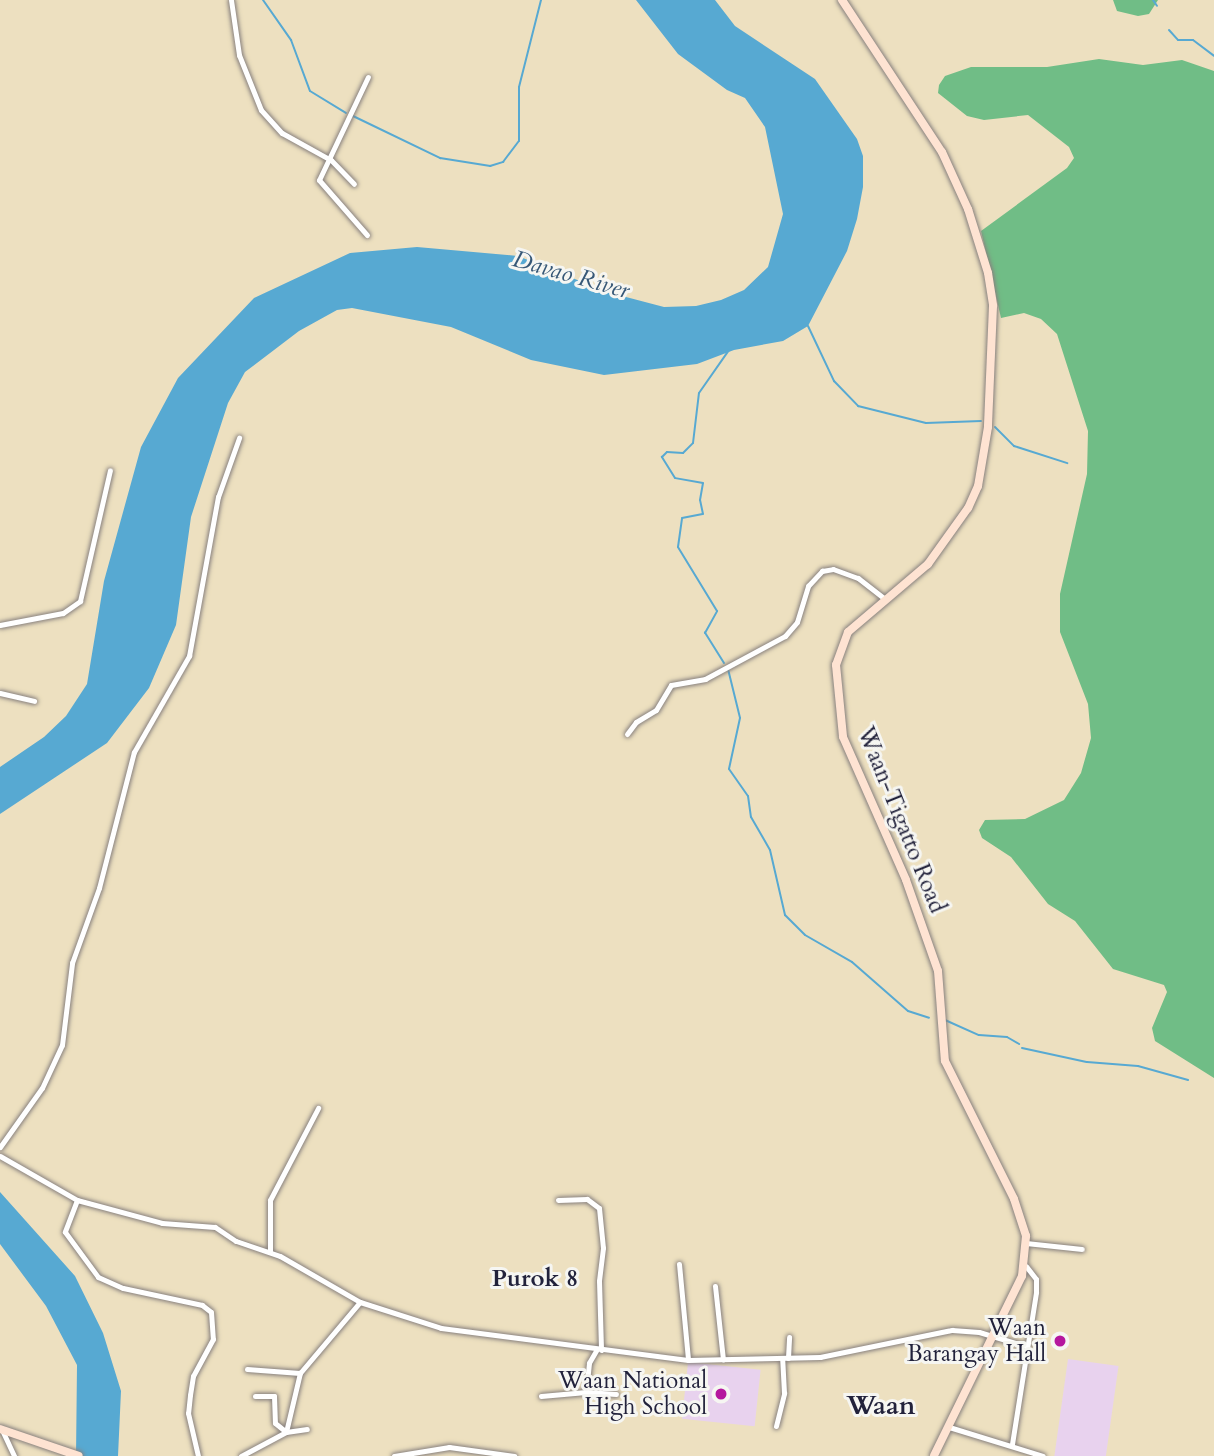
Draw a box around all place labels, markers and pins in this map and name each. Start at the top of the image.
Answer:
place label: Waan Barangay Hall [907,1314,1046,1368]
marker: Waan Barangay Hall [1052,1333,1068,1349]
place label: Waan National High School [558,1367,707,1421]
marker: Waan National High School [713,1386,729,1402]

